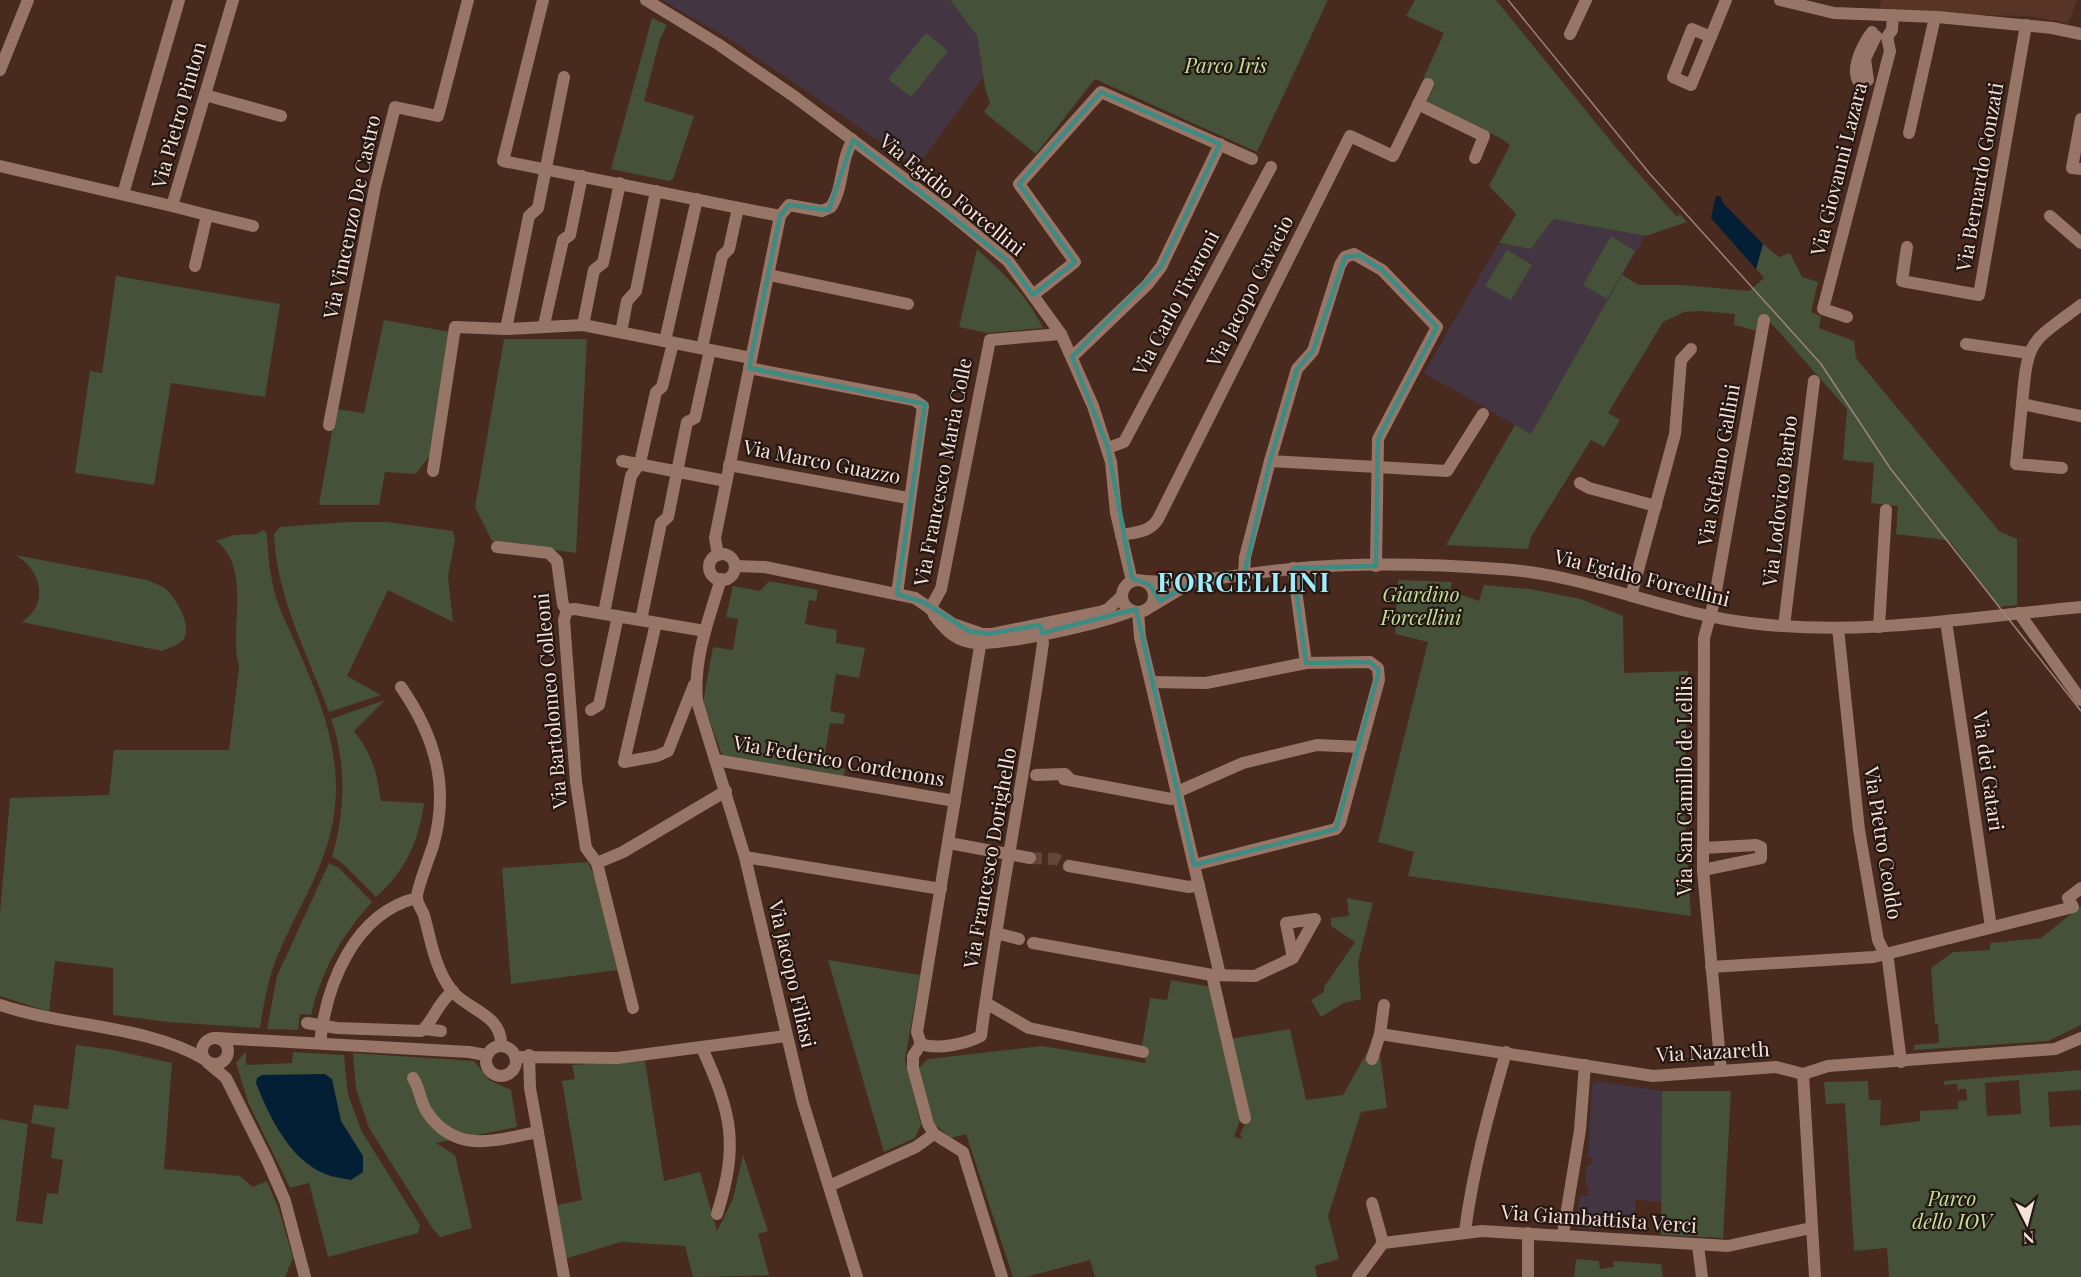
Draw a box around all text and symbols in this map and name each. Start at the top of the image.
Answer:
street label: Via Pietro Pinton [143,38,211,192]
park label: Parco Iris [1184,51,1268,78]
street label: Via Giovanni Lazara [1803,79,1872,259]
street label: Via Bernardo Gonzati [1948,80,2008,274]
street label: Via Vincenzo De Castro [316,112,385,322]
street label: Via Egidio Forcellini [874,126,1031,261]
street label: Via Jacopo Cavacio [1198,210,1299,372]
street label: Via Carlo Tivaroni [1125,225,1224,381]
street label: Via Francesco Maria Colle [906,355,977,589]
street label: Via Stefano Gallini [1690,381,1745,549]
street label: Via Lodovico Barbo [1754,414,1802,589]
street label: Via Marco Guazzo [740,432,903,489]
street label: Via Egidio Forcellini [1551,541,1733,611]
district label: FORCELLINI [1157,564,1331,599]
park label: Giardino Forcellini [1380,580,1462,630]
street label: Via Bartolomeo Colleoni [527,592,572,811]
street label: Via San Camillo de Lellis [1670,676,1697,897]
street label: Via dei Gatari [1968,708,2011,833]
street label: Via Federico Cordenons [730,727,947,791]
street label: Via Francesco Dorighello [956,745,1021,971]
street label: Via Pietro Ceoldo [1859,763,1910,921]
street label: Via Jacopo Filiasi [763,896,824,1050]
street label: Via Nazareth [1655,1034,1770,1067]
park label: Parco dello IOV [1912,1184,1994,1234]
north arrow [1997,1193,2057,1253]
street label: Via Giambattista Verci [1499,1197,1698,1238]
text: N [2021,1227,2035,1250]

